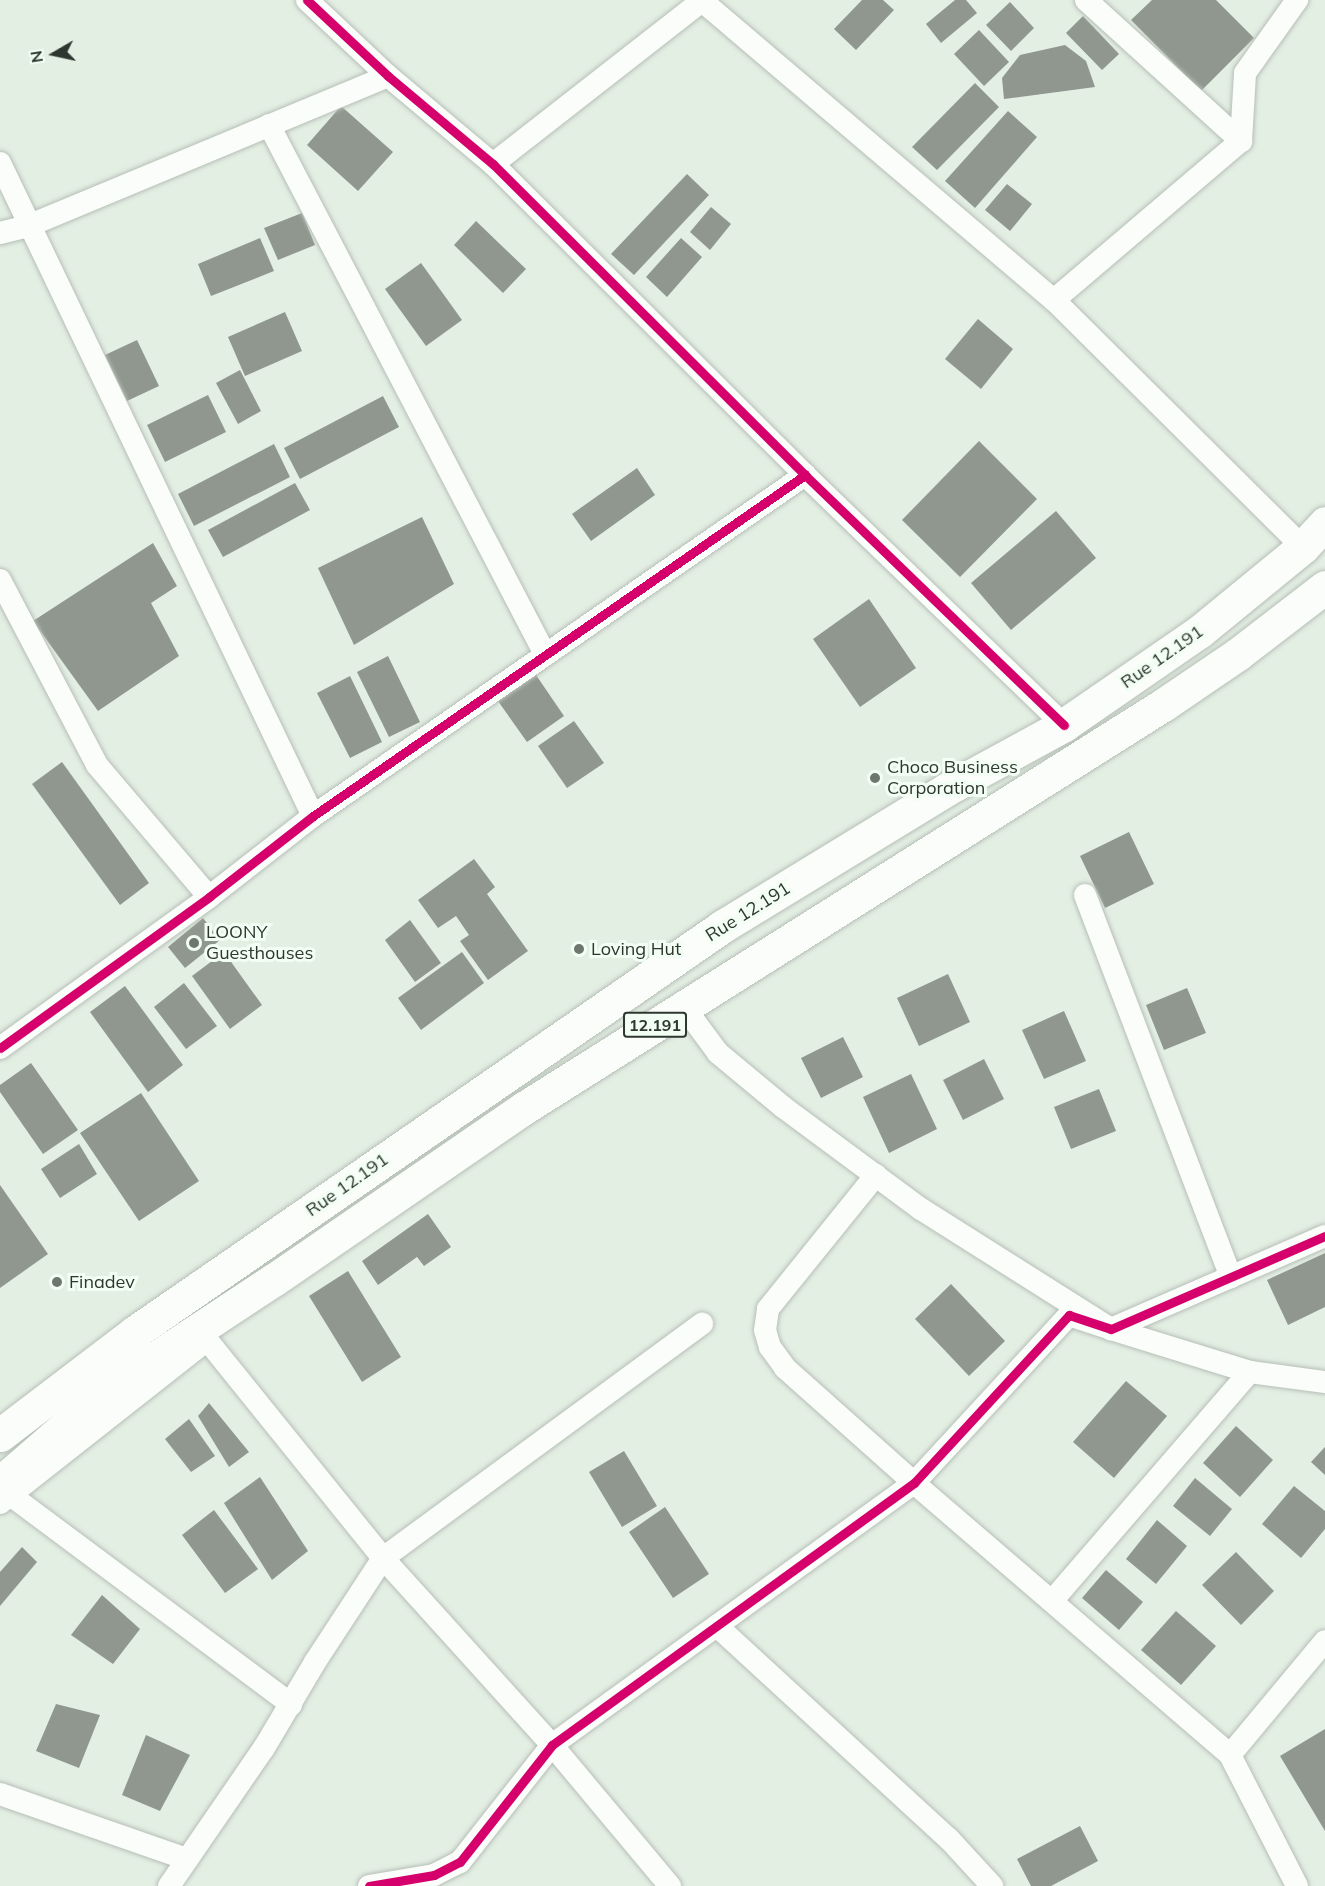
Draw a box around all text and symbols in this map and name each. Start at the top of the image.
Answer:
north arrow [24,24,84,84]
text: N [25,49,47,64]
street label: Rue 12.191 [1117,621,1207,693]
place label: Choco Business Corporation [887,757,1018,800]
marker: Choco Business Corporation [868,771,882,785]
street label: Rue 12.191 [702,878,794,946]
place label: LOONY Guesthouses [206,922,313,964]
marker: LOONY Guesthouses [187,936,201,950]
place label: Loving Hut [591,938,681,960]
marker: Loving Hut [572,942,586,956]
road number: 12.191 [622,1012,688,1038]
street label: Rue 12.191 [302,1149,392,1221]
place label: Finadev [69,1271,135,1293]
marker: Finadev [50,1275,64,1289]

